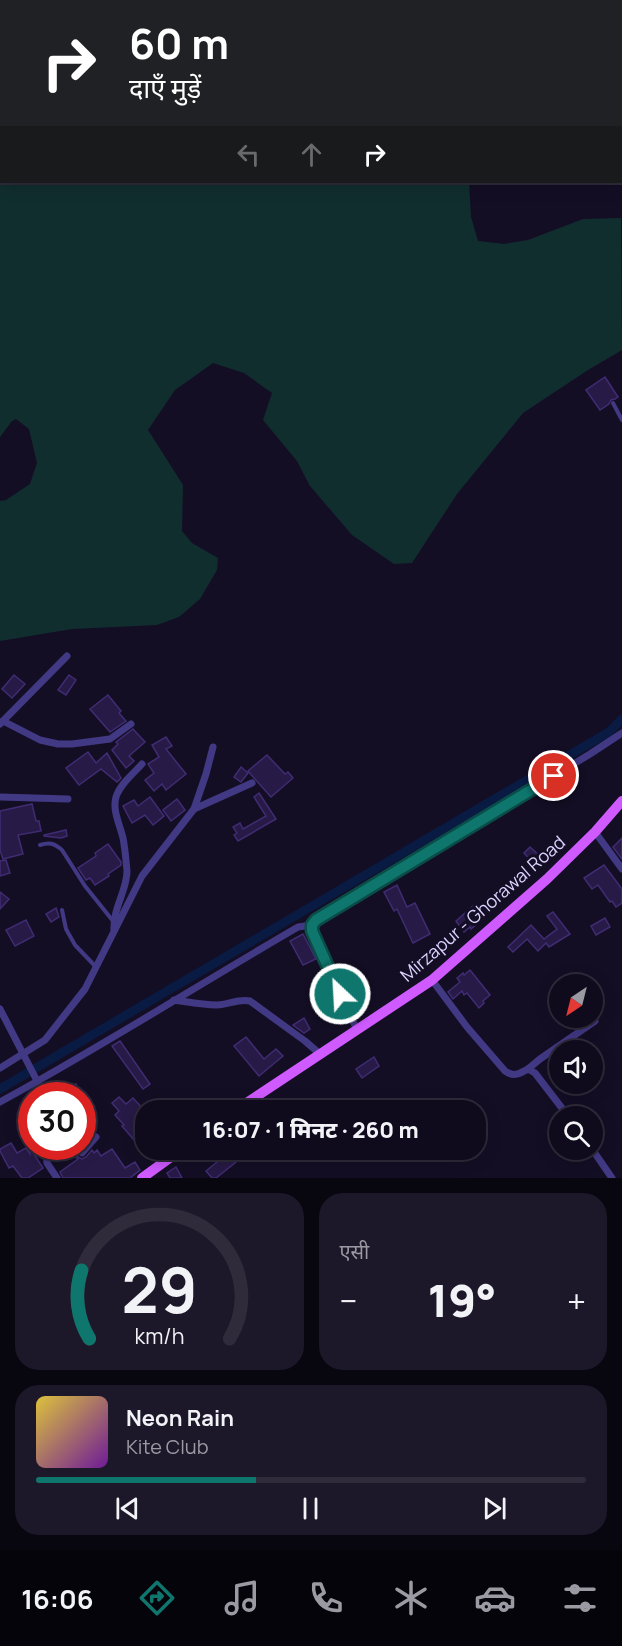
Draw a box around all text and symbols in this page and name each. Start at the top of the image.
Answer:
text: 60 m [129,14,229,72]
icon: right [30,24,108,102]
text: दाएँ मुड़ें [129,69,201,106]
icon: left [232,138,265,171]
icon: ahead [295,138,328,171]
icon: right [358,138,391,171]
pin [528,750,579,801]
icon: arrive [537,759,570,792]
street label: Mirzapur - Ghorawal Road [395,830,570,987]
position arrow [308,962,372,1026]
north arrow [549,974,603,1028]
map controls [549,974,603,1160]
button: sound [549,1040,603,1094]
speed limit sign: 30 [18,1082,96,1160]
button: search [549,1106,603,1160]
text: 16:07 · 1 मिनट · 260 m [202,1115,419,1145]
text: एसी [340,1238,369,1265]
text: 29 [121,1246,197,1332]
text: 19° [428,1269,496,1331]
text: − [340,1278,357,1323]
text: + [567,1278,586,1323]
text: km/h [134,1321,184,1350]
text: Neon Rain [126,1403,234,1433]
text: Kite Club [126,1433,209,1460]
icon: previous [111,1492,144,1525]
icon: pause [294,1492,327,1525]
icon: next [478,1492,511,1525]
icon: directions [136,1577,178,1619]
icon: music [221,1577,263,1619]
icon: phone [305,1577,347,1619]
icon: climate [390,1577,432,1619]
icon: car [474,1577,516,1619]
icon: filters [559,1577,601,1619]
text: 16:06 [21,1580,94,1617]

